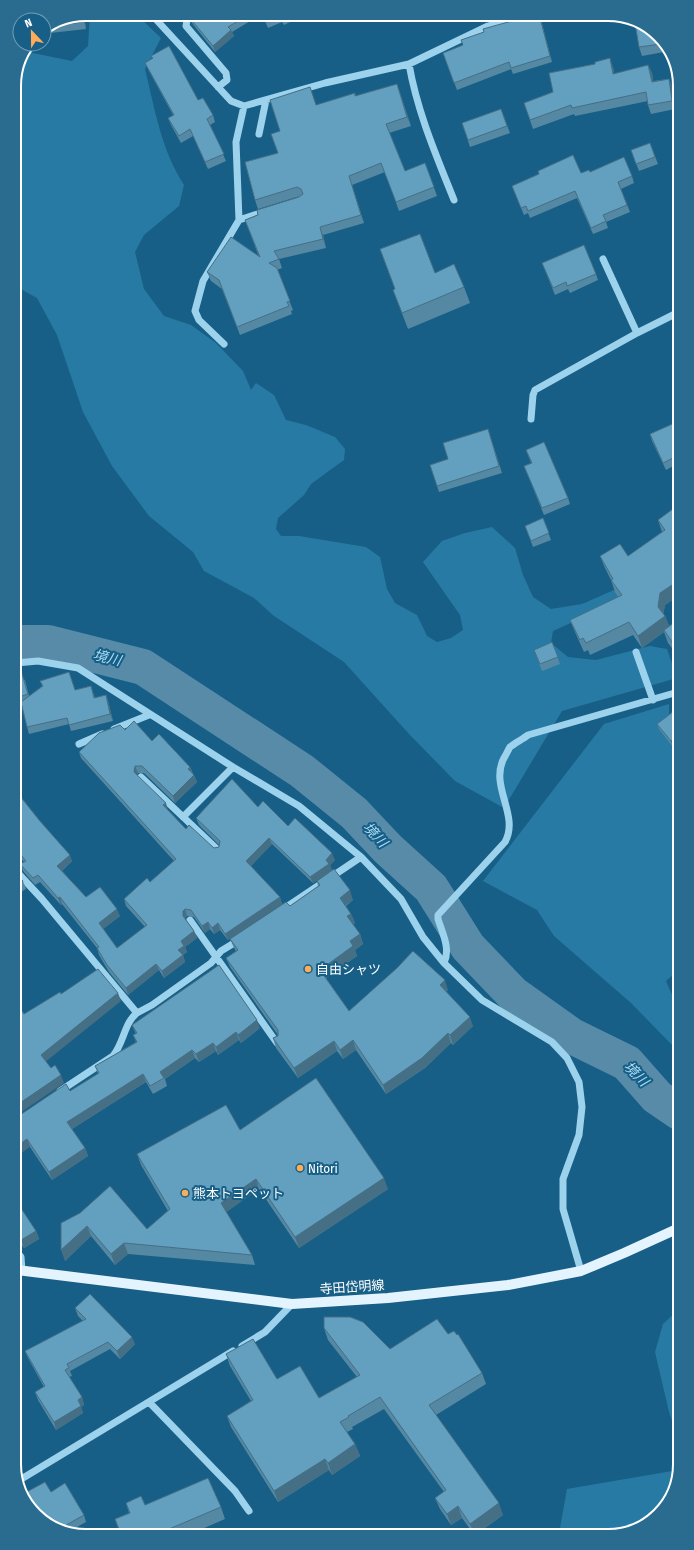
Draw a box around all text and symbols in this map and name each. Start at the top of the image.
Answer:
north arrow [12,12,52,52]
text: N [23,16,34,30]
water label: 境川 [91,646,125,670]
water label: 境川 [359,819,392,852]
place label: 自由シャツ [316,962,381,977]
marker: 自由シャツ [303,964,313,974]
water label: 境川 [620,1058,653,1091]
place label: Nitori [308,1161,338,1176]
marker: Nitori [295,1163,305,1173]
place label: 熊本トヨペット [193,1186,284,1201]
marker: 熊本トヨペット [180,1188,190,1198]
street label: 寺田岱明線 [319,1277,385,1297]

